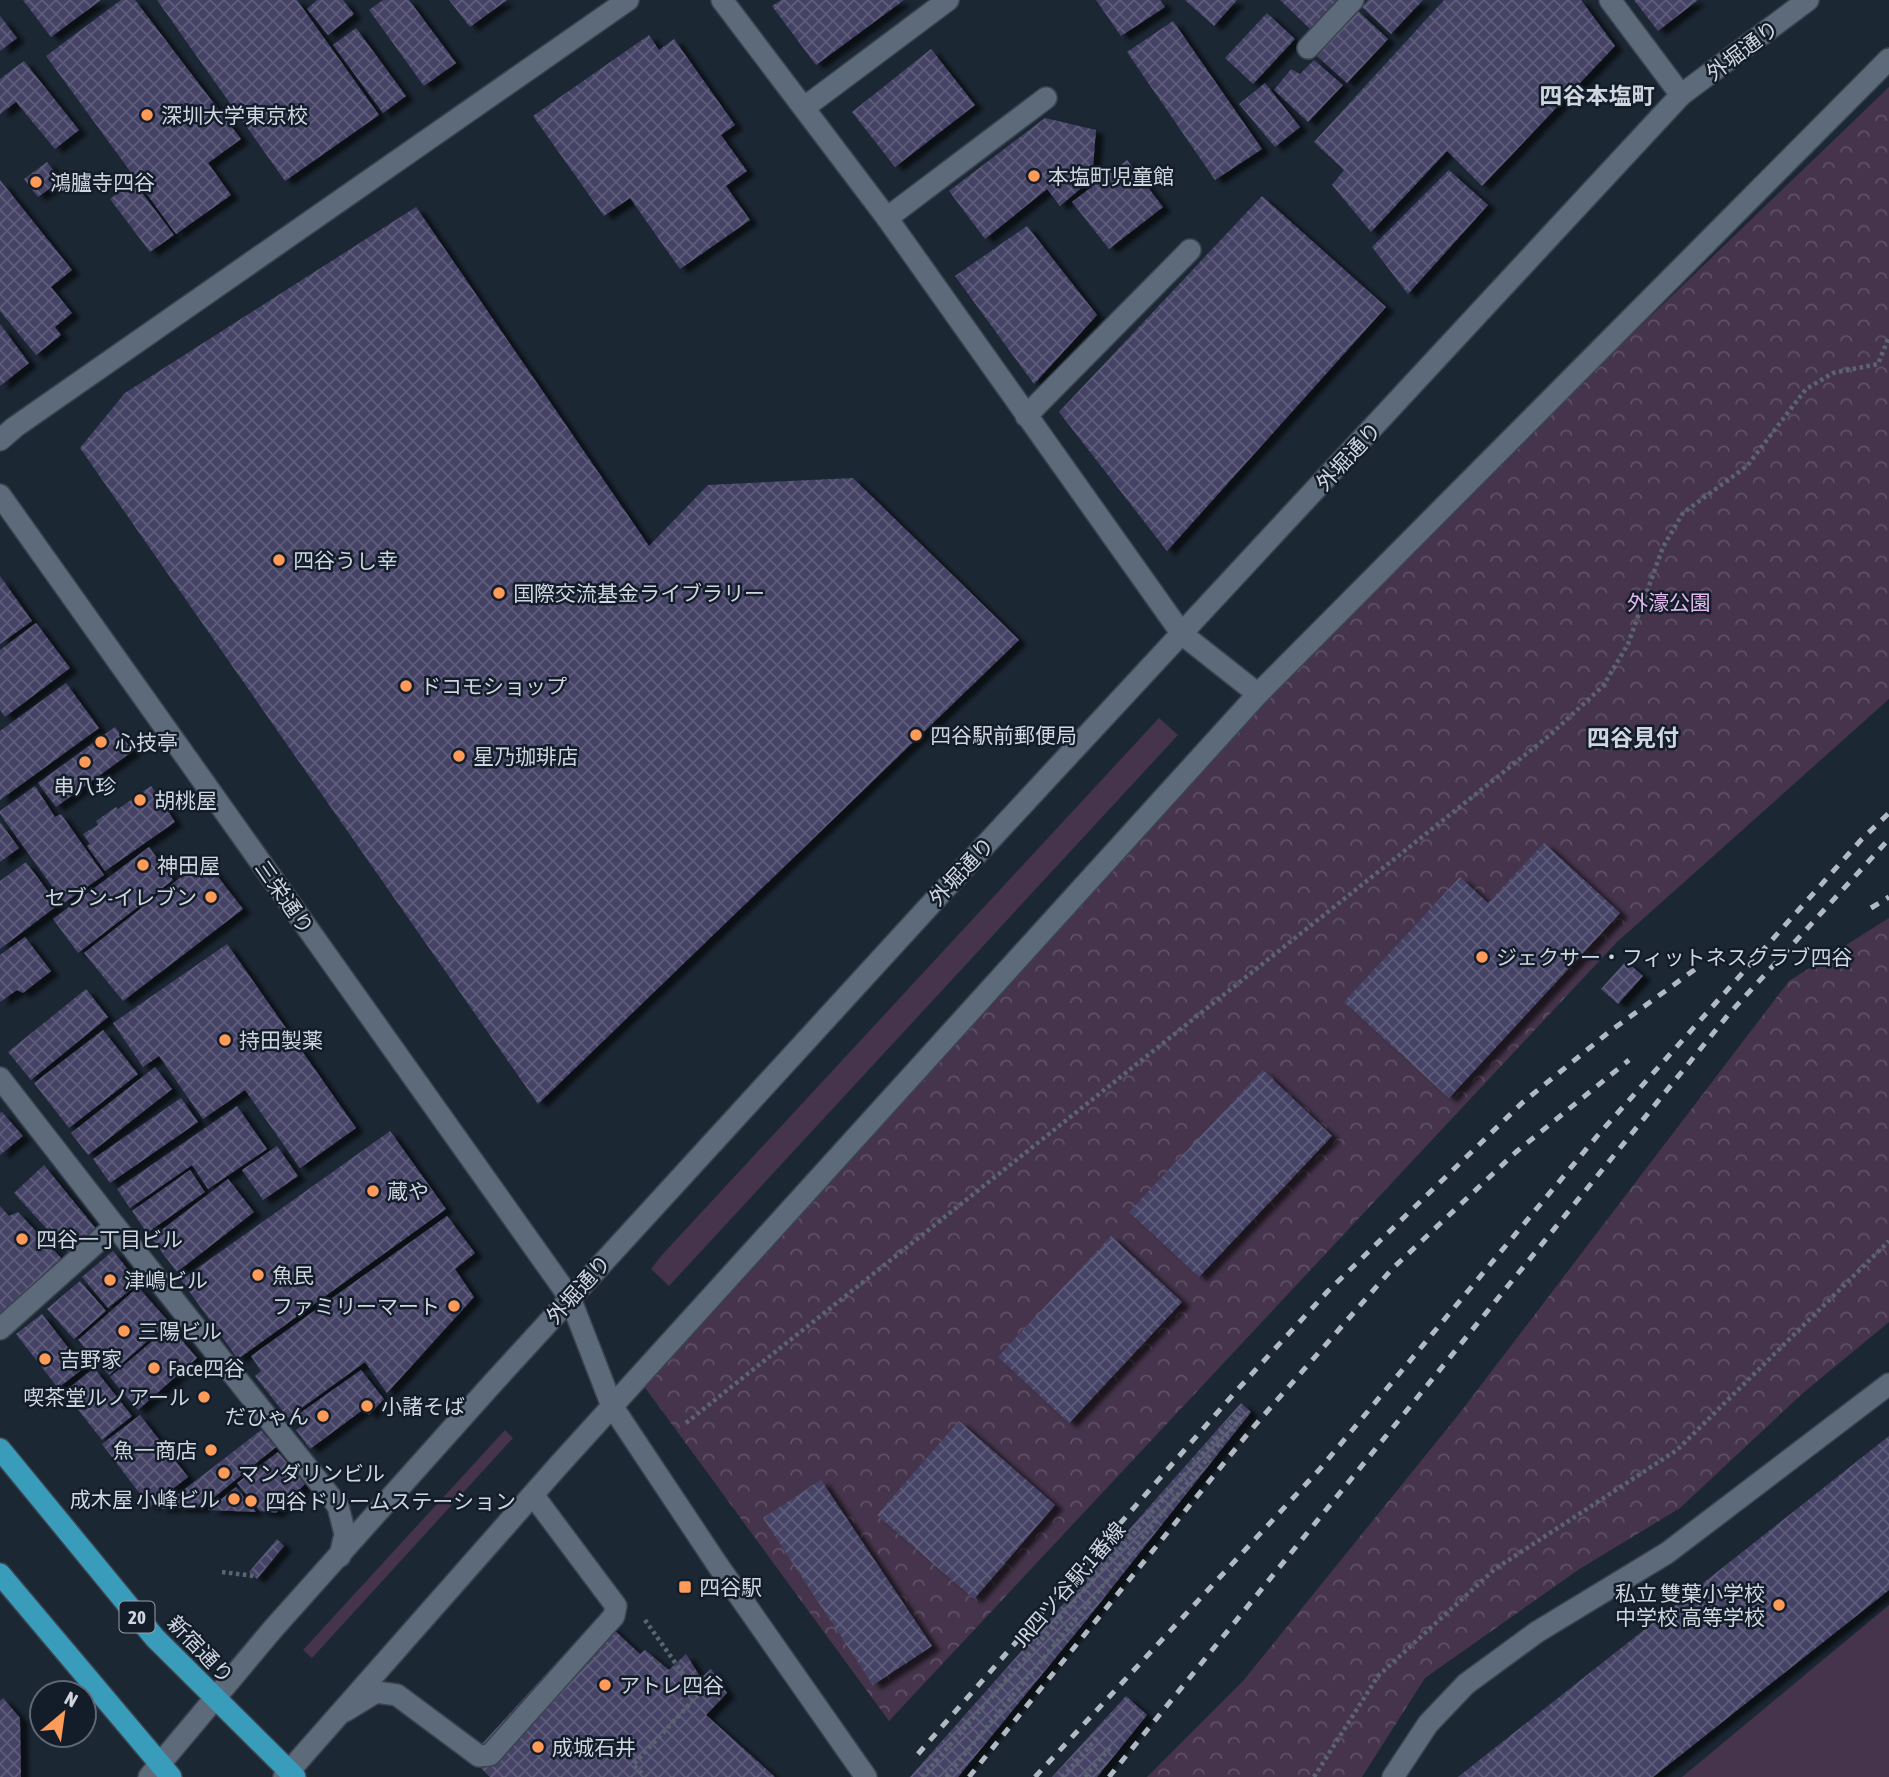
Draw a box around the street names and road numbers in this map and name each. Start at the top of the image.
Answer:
street label: 外堀通り [1701,15,1783,85]
street label: 外堀通り [1311,417,1385,495]
street label: 外堀通り [924,832,998,910]
street label: 三栄通り [251,856,319,938]
street label: 外堀通り [541,1250,615,1328]
street label: JR四ツ谷駅;1番線 [1008,1517,1130,1651]
road number: 20 [120,1602,154,1632]
street label: 新宿通り [163,1610,239,1688]

